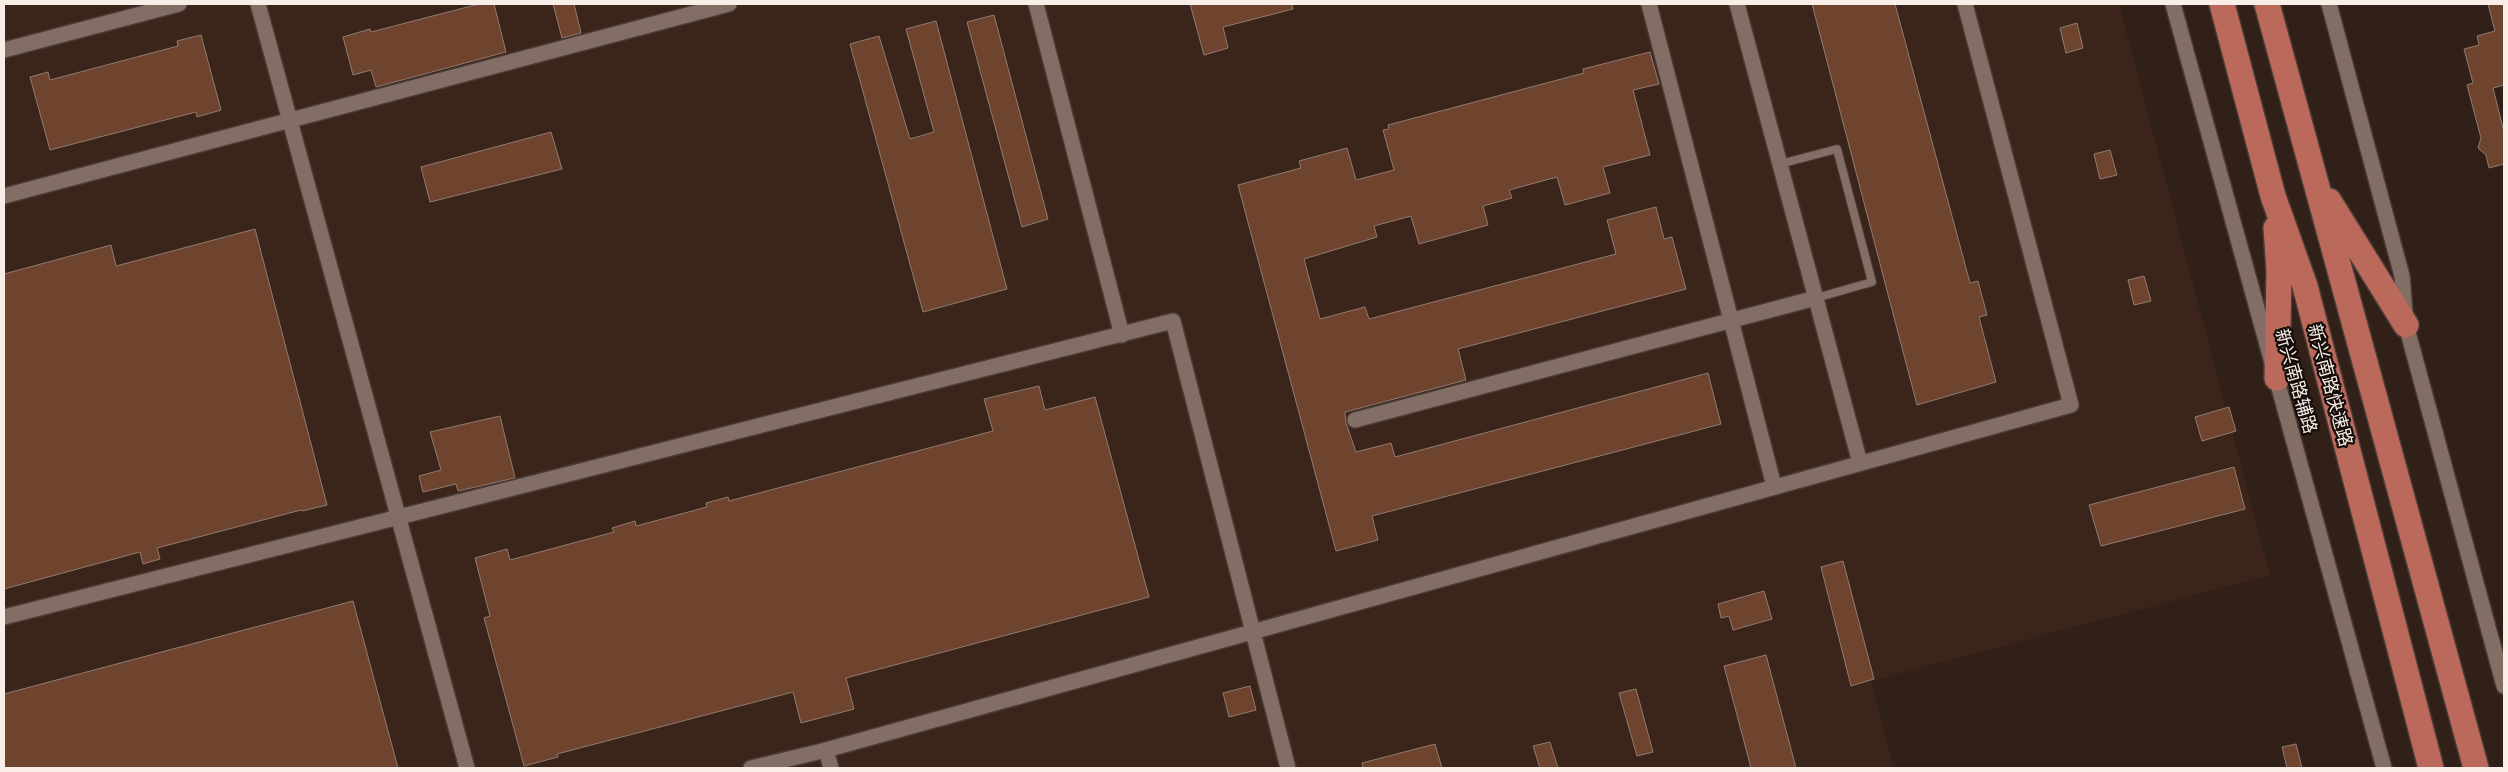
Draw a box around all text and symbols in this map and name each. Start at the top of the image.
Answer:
street label: 新兴南路快速路 [2304,321,2358,449]
street label: 新兴南路辅路 [2272,326,2322,436]

